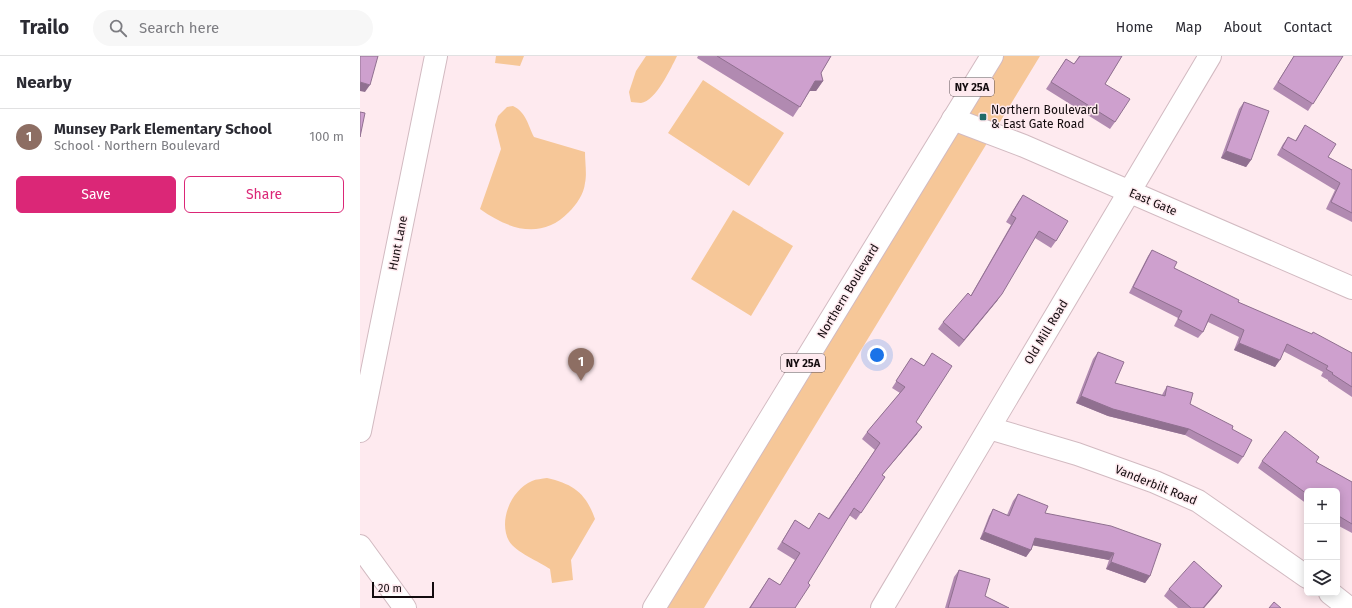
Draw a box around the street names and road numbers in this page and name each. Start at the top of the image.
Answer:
road number: NY 25A [950,78,994,96]
street label: East Gate [1127,186,1179,218]
street label: Hunt Lane [386,214,410,272]
street label: Northern Boulevard [814,241,882,341]
street label: Old Mill Road [1021,297,1071,367]
road number: NY 25A [781,354,825,372]
street label: Vanderbilt Road [1113,462,1199,508]

